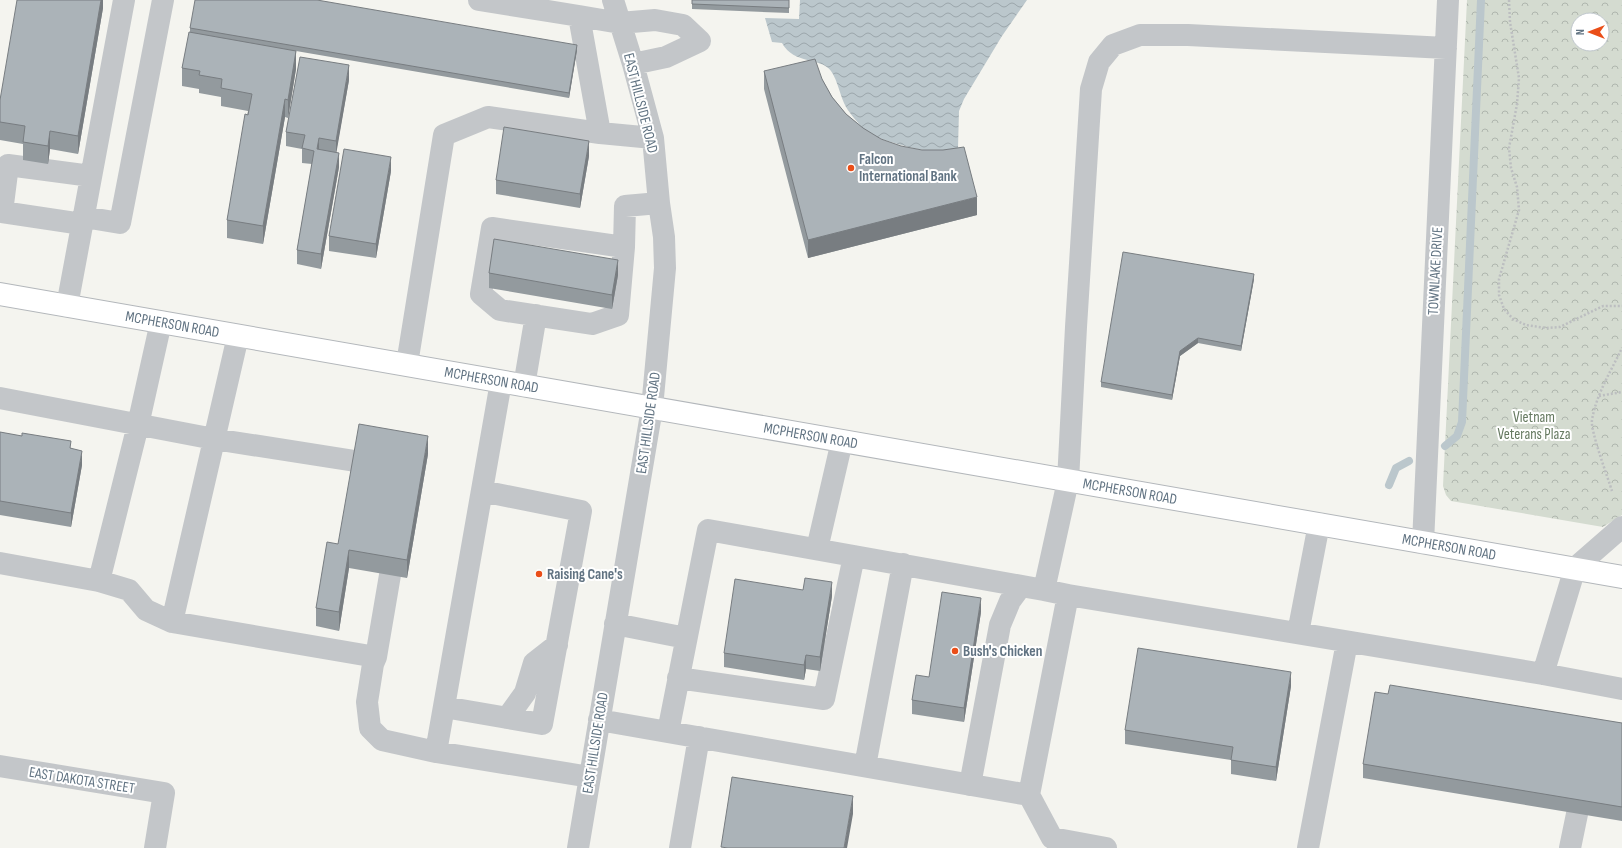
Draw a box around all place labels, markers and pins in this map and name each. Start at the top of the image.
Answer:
place label: Falcon International Bank [859,150,958,186]
marker: Falcon International Bank [846,163,856,173]
place label: Raising Cane's [547,565,623,584]
marker: Raising Cane's [534,569,544,579]
place label: Bush's Chicken [963,642,1042,661]
marker: Bush's Chicken [950,646,960,656]

